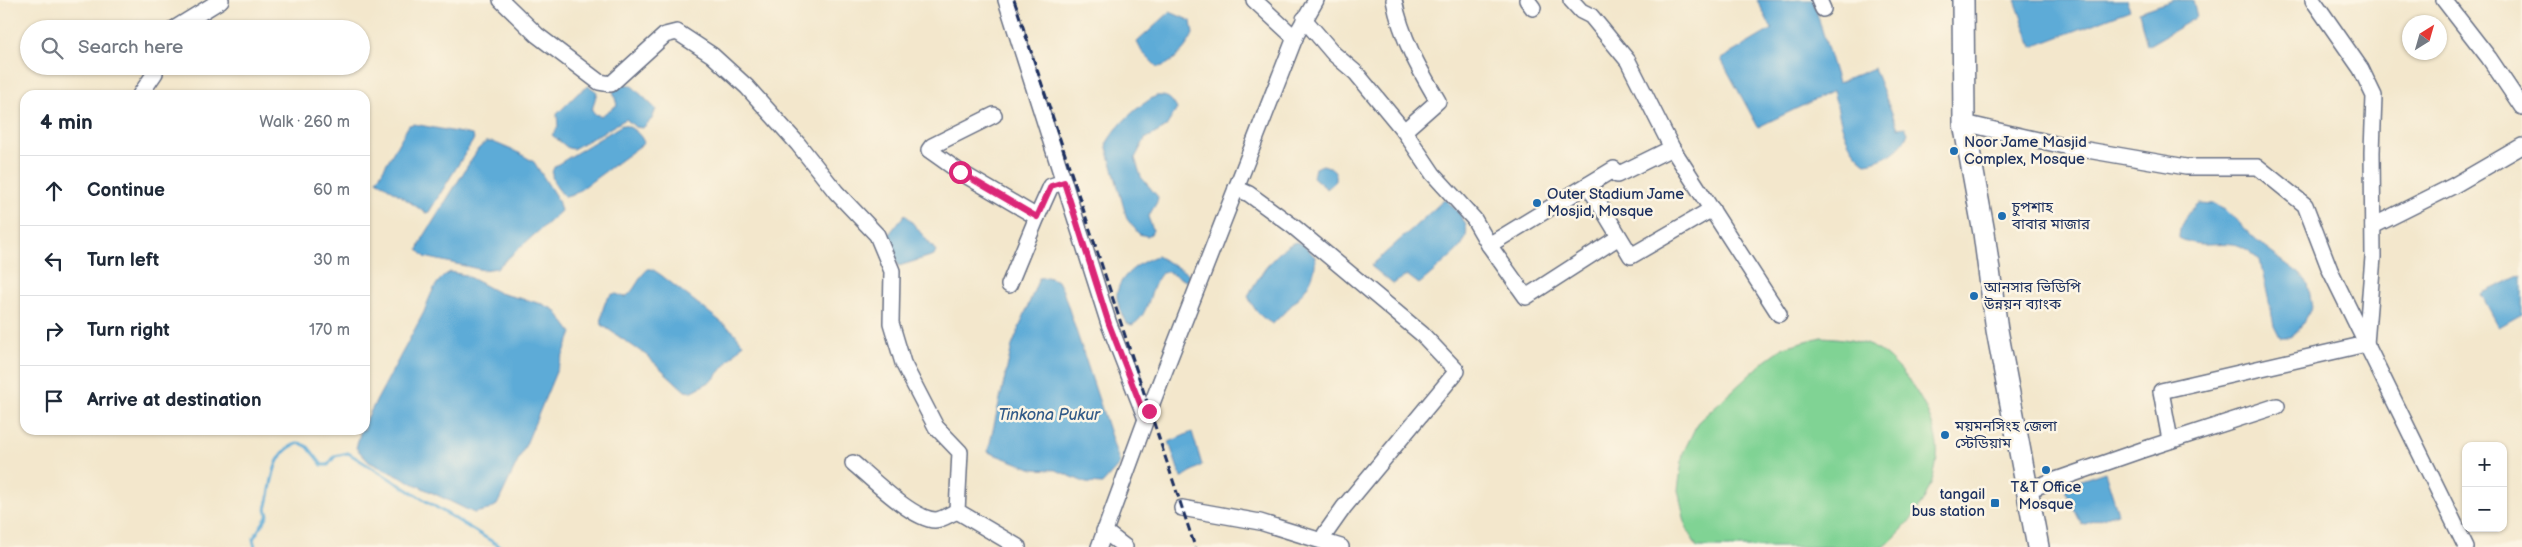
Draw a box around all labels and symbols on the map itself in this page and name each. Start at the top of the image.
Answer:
north arrow [2402,15,2447,60]
place label: Noor Jame Masjid Complex, Mosque [1964,133,2087,169]
marker: Noor Jame Masjid Complex, Mosque [1948,145,1960,157]
route start [949,161,972,184]
place label: Outer Stadium Jame Mosjid, Mosque [1547,185,1684,221]
marker: Outer Stadium Jame Mosjid, Mosque [1531,197,1543,209]
place label: চুপশাহ বাবার মাজার [2011,198,2091,234]
marker: চুপশাহ বাবার মাজার [1996,210,2008,222]
place label: আনসার ভিডিপি উন্নয়ন ব্যাংক [1983,278,2081,314]
marker: আনসার ভিডিপি উন্নয়ন ব্যাংক [1968,290,1980,302]
route end [1138,400,1161,423]
water label: Tinkona Pukur [998,406,1101,425]
place label: ময়মনসিংহ জেলা স্টেডিয়াম [1954,417,2058,453]
marker: ময়মনসিংহ জেলা স্টেডিয়াম [1939,429,1951,441]
marker: T&T Office Mosque [2040,464,2052,476]
place label: T&T Office Mosque [2010,478,2082,514]
place label: tangail bus station [1912,485,1985,521]
marker: tangail bus station [1989,497,2001,509]

